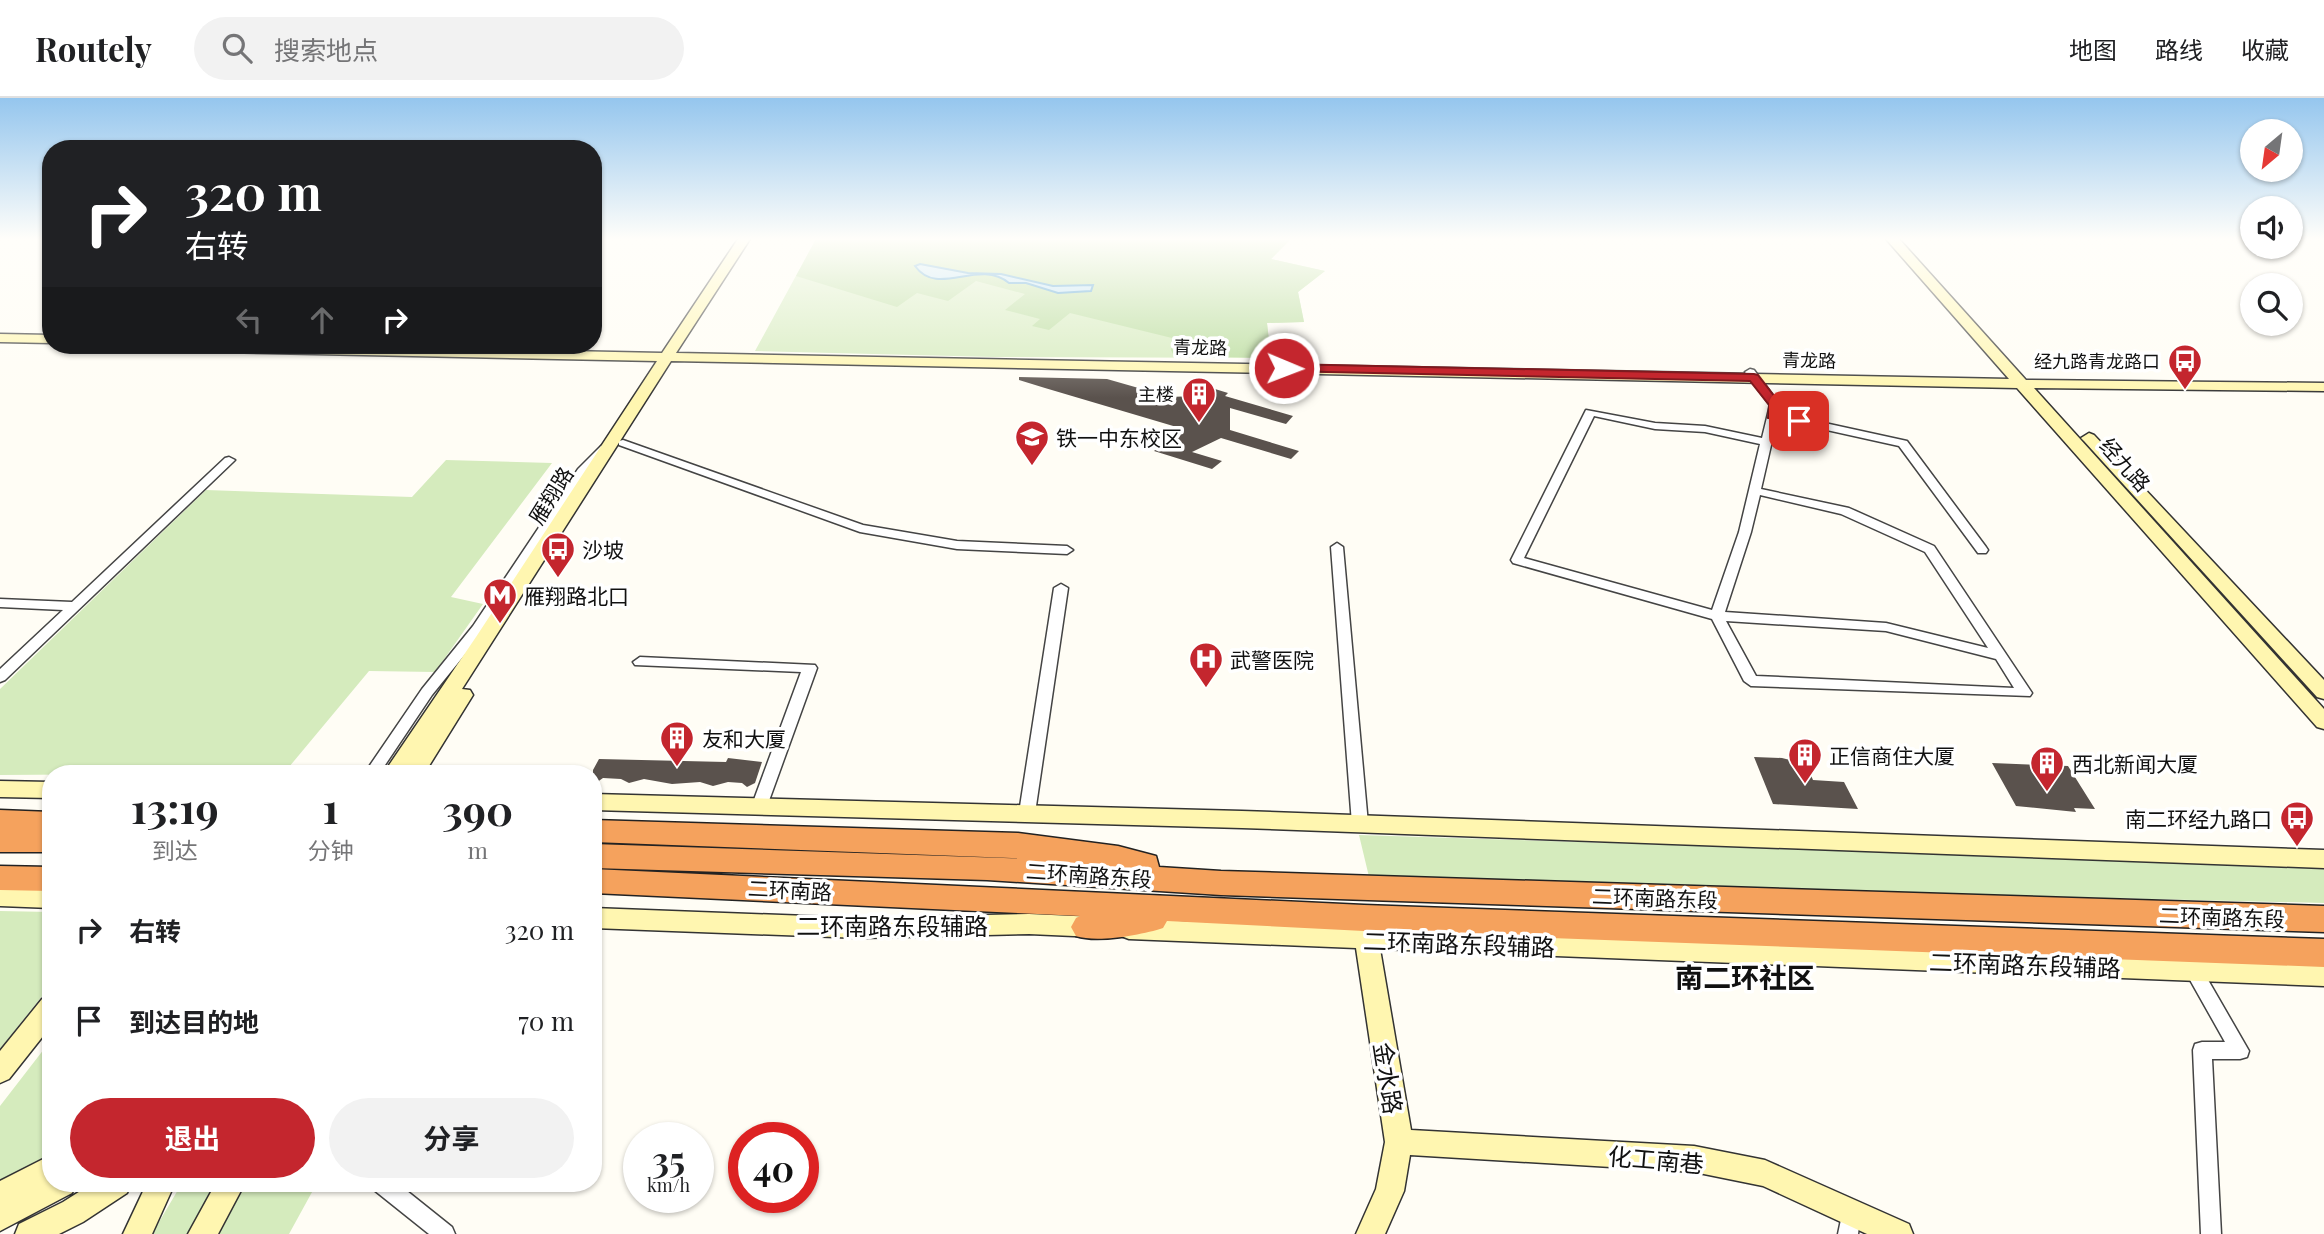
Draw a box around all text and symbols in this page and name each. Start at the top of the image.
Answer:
search box [194,17,684,80]
text: Routely [35,26,152,70]
icon: search [218,29,256,67]
text: 搜索地点 [274,32,378,67]
text: 地图 [2069,33,2117,65]
text: 路线 [2155,33,2203,65]
text: 收藏 [2241,33,2289,65]
north arrow [2240,119,2303,182]
map controls [2240,119,2303,336]
text: 320 m [185,158,322,223]
icon: right [70,168,161,259]
button: sound [2240,196,2303,259]
text: 右转 [185,223,249,266]
button: search [2240,273,2303,336]
icon: left [230,301,268,339]
icon: ahead [303,301,341,339]
icon: right [376,301,414,339]
position arrow [1247,331,1321,405]
street label: 青龙路 [1173,335,1227,359]
bus stop icon: 经九路青龙路口 [2166,342,2204,391]
street label: 青龙路 [1782,348,1836,372]
place label: 经九路青龙路口 [2034,349,2160,373]
building icon: 主楼 [1180,375,1218,424]
place label: 主楼 [1138,382,1174,406]
pin [1769,391,1829,451]
icon: arrive [1780,402,1818,440]
school or university icon: 铁一中东校区 [1013,418,1051,467]
place label: 铁一中东校区 [1056,423,1182,451]
street label: 经九路 [2095,431,2157,497]
street label: 雁翔路 [521,461,579,529]
bus stop icon: 沙坡 [539,530,577,579]
place label: 沙坡 [582,535,624,563]
metro station icon: 雁翔路北口 [481,576,519,625]
place label: 雁翔路北口 [524,581,629,609]
hospital icon: 武警医院 [1187,640,1225,689]
place label: 武警医院 [1230,645,1314,673]
building icon: 友和大厦 [658,719,696,768]
place label: 友和大厦 [702,724,786,752]
building icon: 正信商住大厦 [1786,736,1824,785]
place label: 正信商住大厦 [1829,741,1955,769]
building icon: 西北新闻大厦 [2028,744,2066,793]
place label: 西北新闻大厦 [2072,749,2198,777]
text: 13:19 [131,779,219,835]
text: 1 [322,779,339,835]
text: 390 [442,781,513,837]
bus stop icon: 南二环经九路口 [2278,799,2316,848]
place label: 南二环经九路口 [2125,804,2272,832]
text: 到达 [152,834,198,865]
text: 分钟 [307,834,353,865]
text: m [468,834,488,865]
street label: 二环南路东段 [1025,856,1153,892]
street label: 二环南路 [747,873,833,905]
street label: 二环南路东段 [1592,881,1718,913]
street label: 二环南路东段 [2159,900,2285,932]
street label: 二环南路东段辅路 [796,909,988,941]
icon: right [70,911,108,949]
text: 320 m [505,912,574,947]
text: 右转 [129,913,181,948]
street label: 二环南路东段辅路 [1363,924,1555,962]
street label: 二环南路东段辅路 [1929,945,2121,983]
district label: 南二环社区 [1675,958,1815,995]
icon: arrive [70,1002,108,1040]
text: 70 m [518,1003,574,1038]
text: 到达目的地 [129,1004,259,1039]
street label: 金水路 [1368,1040,1410,1116]
button: 退出 [70,1098,315,1178]
button: 分享 [329,1098,574,1178]
speed limit sign: 40 [728,1122,819,1213]
text: 35 [652,1135,685,1182]
street label: 化工南巷 [1607,1139,1705,1179]
text: km/h [647,1173,690,1197]

